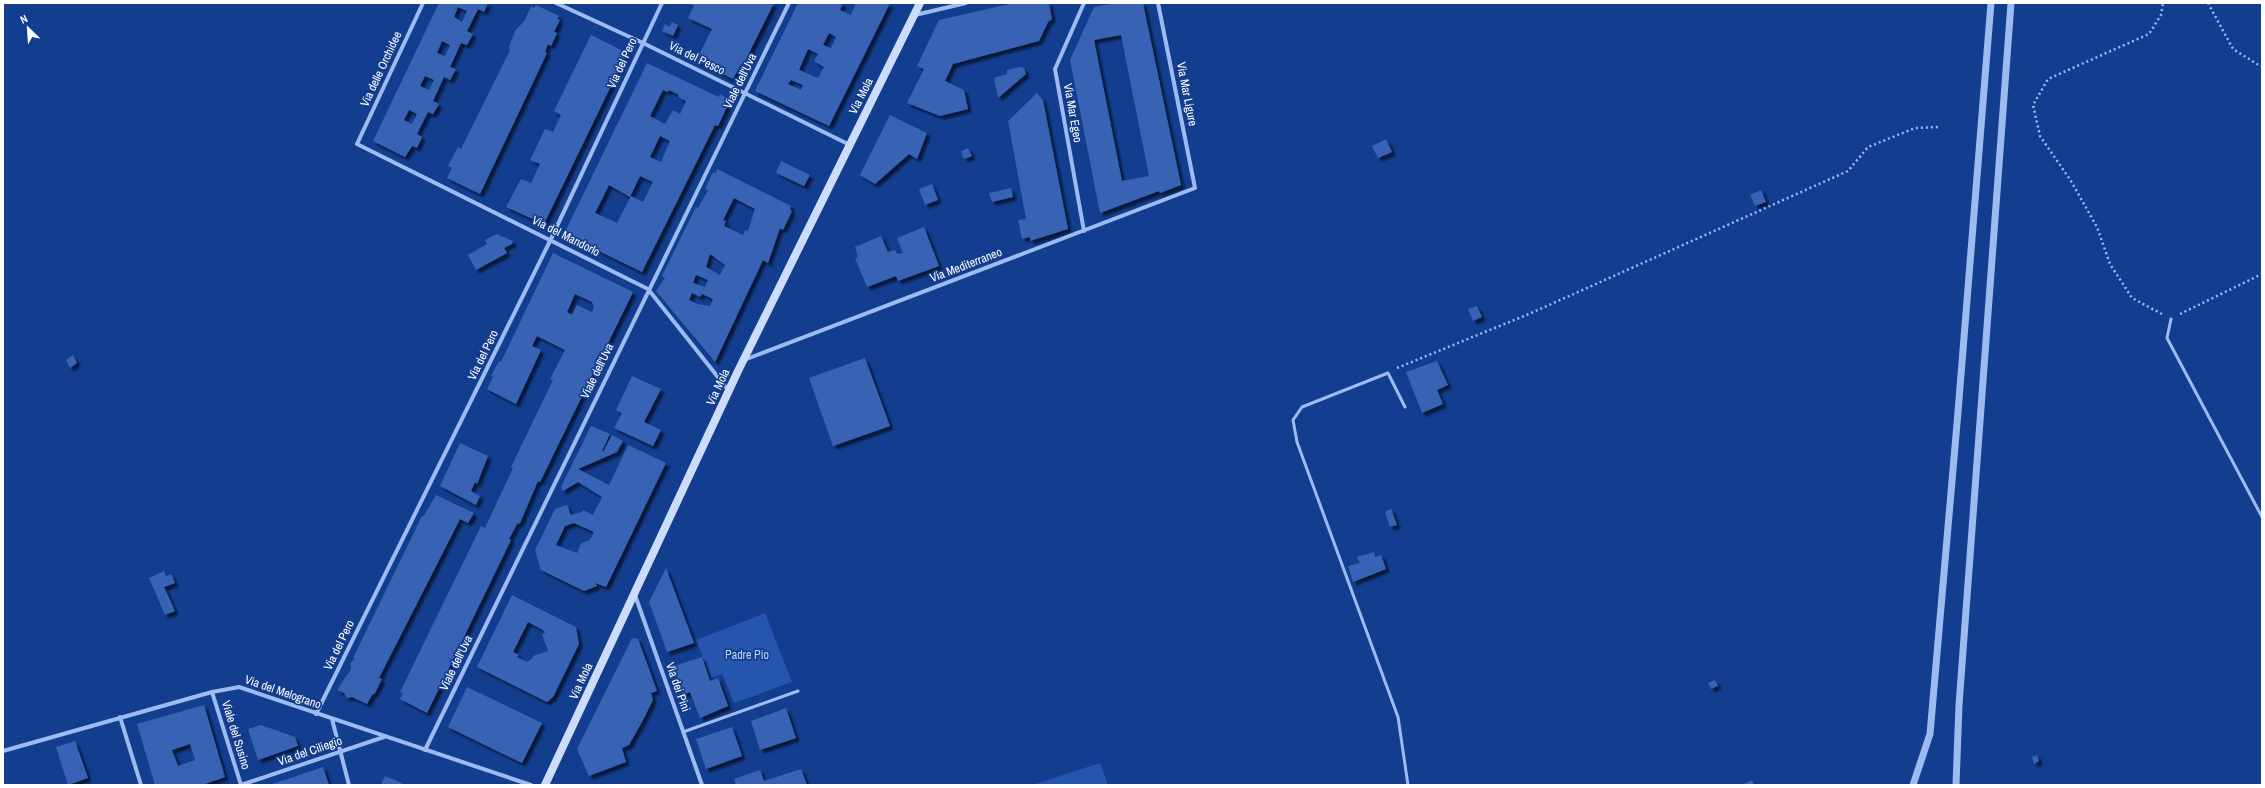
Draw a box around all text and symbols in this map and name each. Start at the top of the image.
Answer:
north arrow [8,8,48,48]
text: N [18,11,30,27]
street label: Via delle Orchidee [357,29,405,109]
street label: Via del Pero [603,35,641,91]
street label: Via del Pesco [666,38,728,78]
street label: Viale dell'Uva [720,50,761,111]
street label: Via Mar Ligure [1173,61,1201,127]
street label: Via Mola [845,75,877,117]
street label: Via Mar Egeo [1060,82,1086,144]
street label: Via del Mandorlo [529,212,603,260]
street label: Via Mediterraneo [928,244,1004,286]
street label: Via del Pero [464,327,502,383]
street label: Viale dell'Uva [577,340,618,401]
street label: Via Mola [703,366,734,408]
street label: Via del Pero [320,617,358,673]
street label: Viale dell'Uva [436,632,477,693]
park label: Padre Pio [725,647,769,663]
street label: Via Mola [566,660,597,702]
street label: Via dei Pini [662,660,694,714]
street label: Via del Melograno [243,671,323,713]
street label: Viale del Susino [218,698,254,772]
street label: Via del Ciliegio [276,733,344,769]

